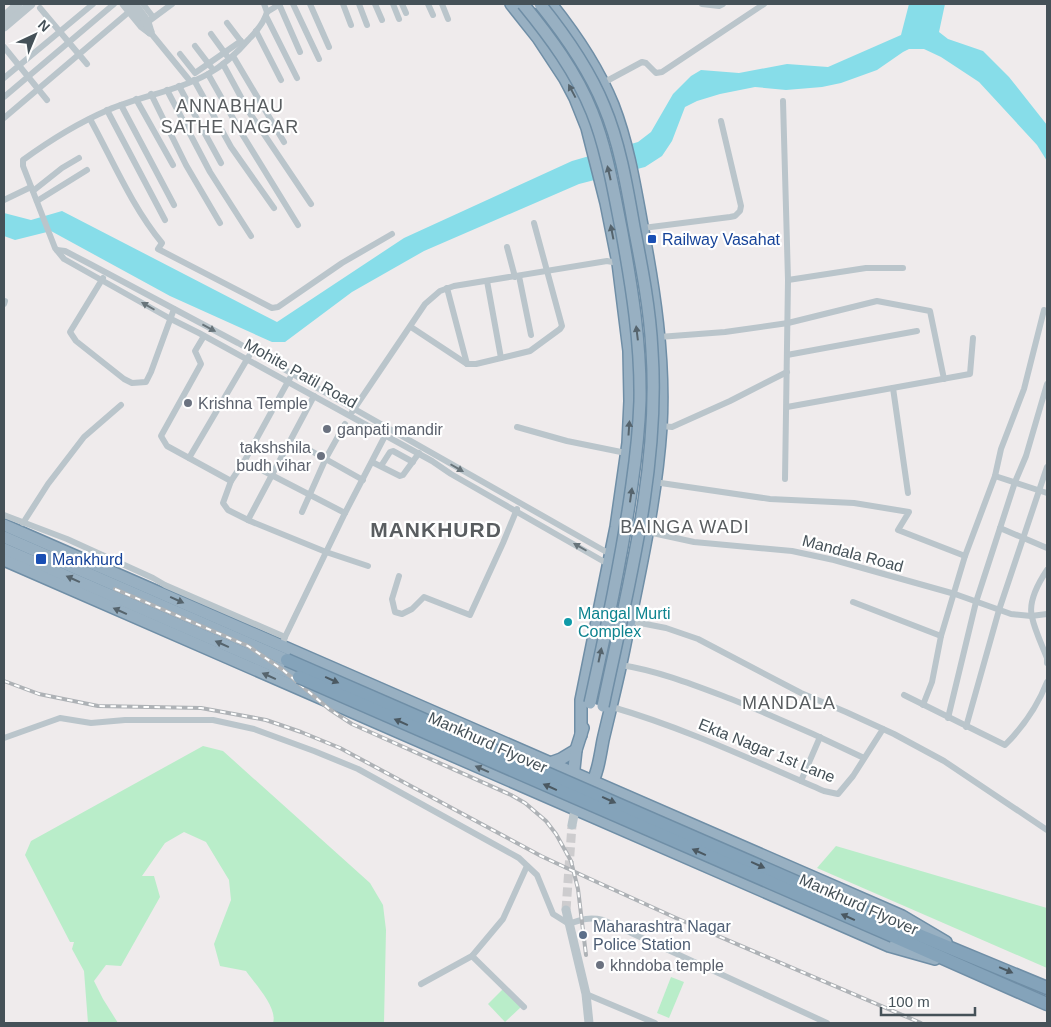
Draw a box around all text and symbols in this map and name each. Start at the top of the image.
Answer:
north arrow [10,10,60,60]
text: N [35,16,53,35]
one-way arrow [567,84,576,98]
district label: ANNABHAU SATHE NAGAR [161,96,299,137]
one-way arrow [605,166,613,181]
one-way arrow [607,223,615,239]
place label: Railway Vasahat [662,231,781,248]
marker: Railway Vasahat [646,233,658,245]
one-way arrow [141,302,155,310]
one-way arrow [202,324,216,332]
one-way arrow [633,325,641,341]
street label: Mohite Patil Road [241,335,360,411]
place label: Krishna Temple [198,395,308,412]
marker: Krishna Temple [182,397,194,409]
one-way arrow [625,420,633,436]
place label: ganpati mandir [337,421,444,438]
marker: ganpati mandir [321,423,333,435]
place label: takshshila budh vihar [236,439,312,474]
marker: takshshila budh vihar [315,450,327,462]
one-way arrow [451,463,464,472]
one-way arrow [627,487,635,503]
district label: BAINGA WADI [620,517,750,537]
district label: MANKHURD [370,518,502,541]
street label: Mandala Road [800,532,905,575]
one-way arrow [573,543,587,552]
place label: Mankhurd [52,551,123,568]
marker: Mankhurd [34,552,48,566]
one-way arrow [66,575,80,583]
one-way arrow [170,597,184,605]
place label: Mangal Murti Complex [578,605,670,640]
one-way arrow [113,607,127,615]
marker: Mangal Murti Complex [562,616,574,628]
one-way arrow [215,640,229,648]
one-way arrow [597,646,605,662]
one-way arrow [262,672,276,680]
one-way arrow [325,676,339,684]
district label: MANDALA [742,693,836,713]
street label: Mankhurd Flyover [426,709,550,777]
street label: Ekta Nagar 1st Lane [696,715,838,786]
one-way arrow [394,718,408,726]
one-way arrow [475,765,489,773]
one-way arrow [543,782,557,790]
one-way arrow [602,797,616,805]
one-way arrow [692,847,706,855]
one-way arrow [751,862,765,870]
street label: Mankhurd Flyover [797,871,921,939]
one-way arrow [841,912,855,920]
place label: Maharashtra Nagar Police Station [593,918,732,953]
marker: Maharashtra Nagar Police Station [577,929,589,941]
place label: khndoba temple [610,957,724,974]
marker: khndoba temple [594,959,606,971]
one-way arrow [999,967,1013,975]
scale bar [881,984,975,1016]
text: 100 m [888,993,930,1010]

